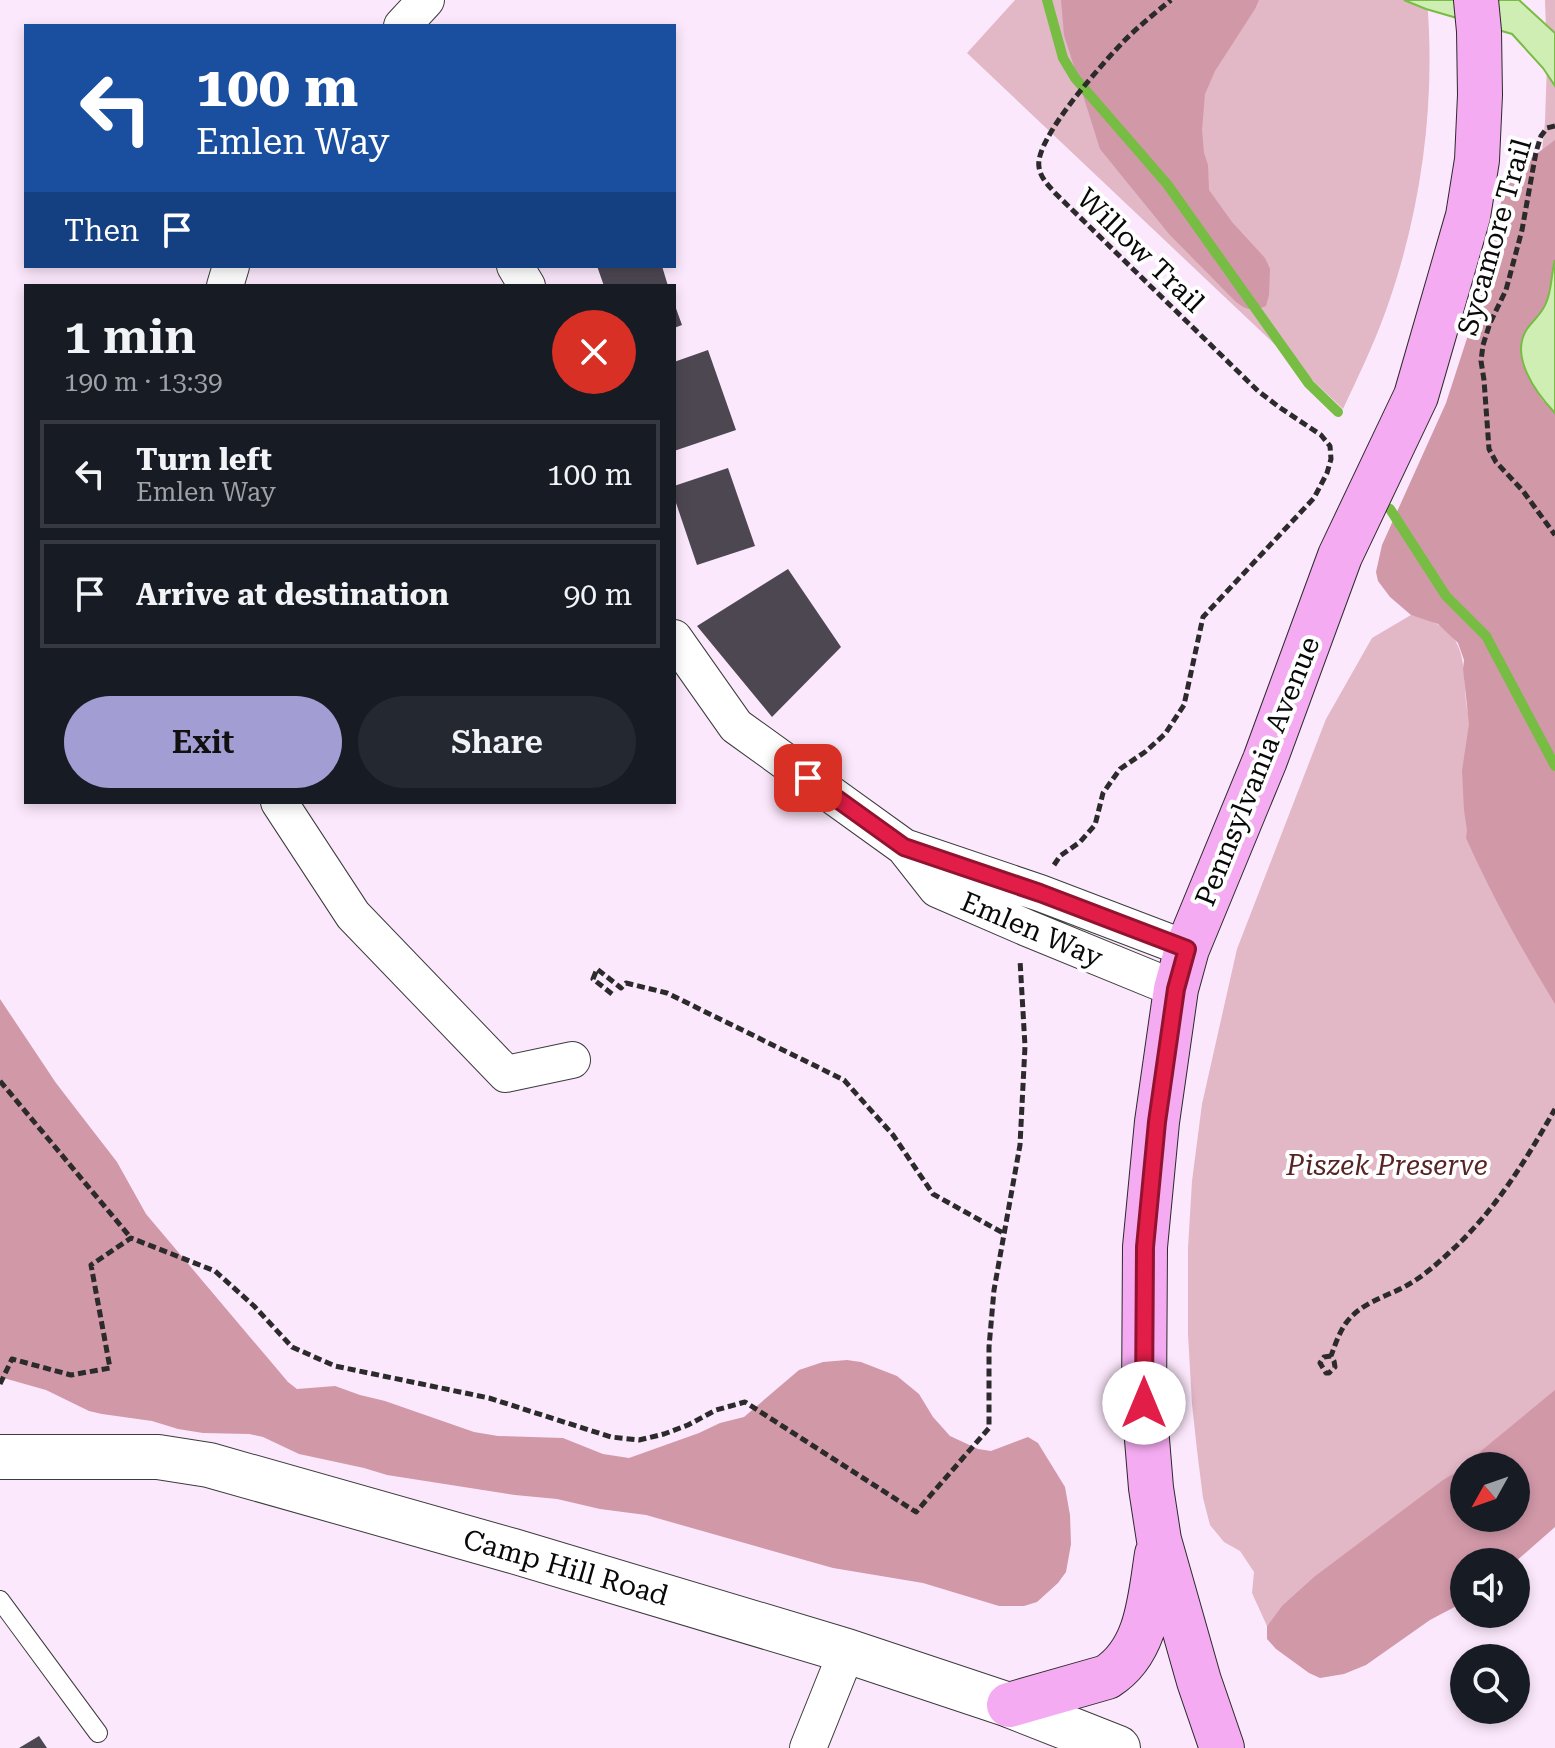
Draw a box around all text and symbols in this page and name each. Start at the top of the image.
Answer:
text: 100 m [196,54,358,120]
icon: left [64,56,168,160]
text: Emlen Way [196,121,390,163]
street label: Sycamore Trail [1451,135,1538,339]
street label: Willow Trail [1070,182,1211,319]
icon: arrive [155,208,199,252]
text: Then [64,213,139,248]
text: 1 min [64,309,196,365]
button: close [552,310,636,394]
text: 190 m · 13:39 [64,367,223,397]
text: Turn left [136,442,272,477]
icon: left [68,452,112,496]
text: 100 m [547,457,632,492]
text: Emlen Way [136,477,276,507]
icon: arrive [68,572,112,616]
text: Arrive at destination [136,577,449,612]
text: 90 m [563,577,632,612]
street label: Pennsylvania Avenue [1188,632,1327,911]
button: Exit [64,696,342,788]
button: Share [358,696,636,788]
pin [774,744,842,812]
icon: arrive [786,756,830,800]
street label: Emlen Way [956,885,1108,974]
park label: Piszek Preserve [1285,1149,1488,1182]
position arrow [1102,1361,1186,1445]
north arrow [1450,1452,1530,1532]
map controls [1450,1452,1530,1724]
street label: Camp Hill Road [460,1522,672,1613]
button: sound [1450,1548,1530,1628]
button: search [1450,1644,1530,1724]

